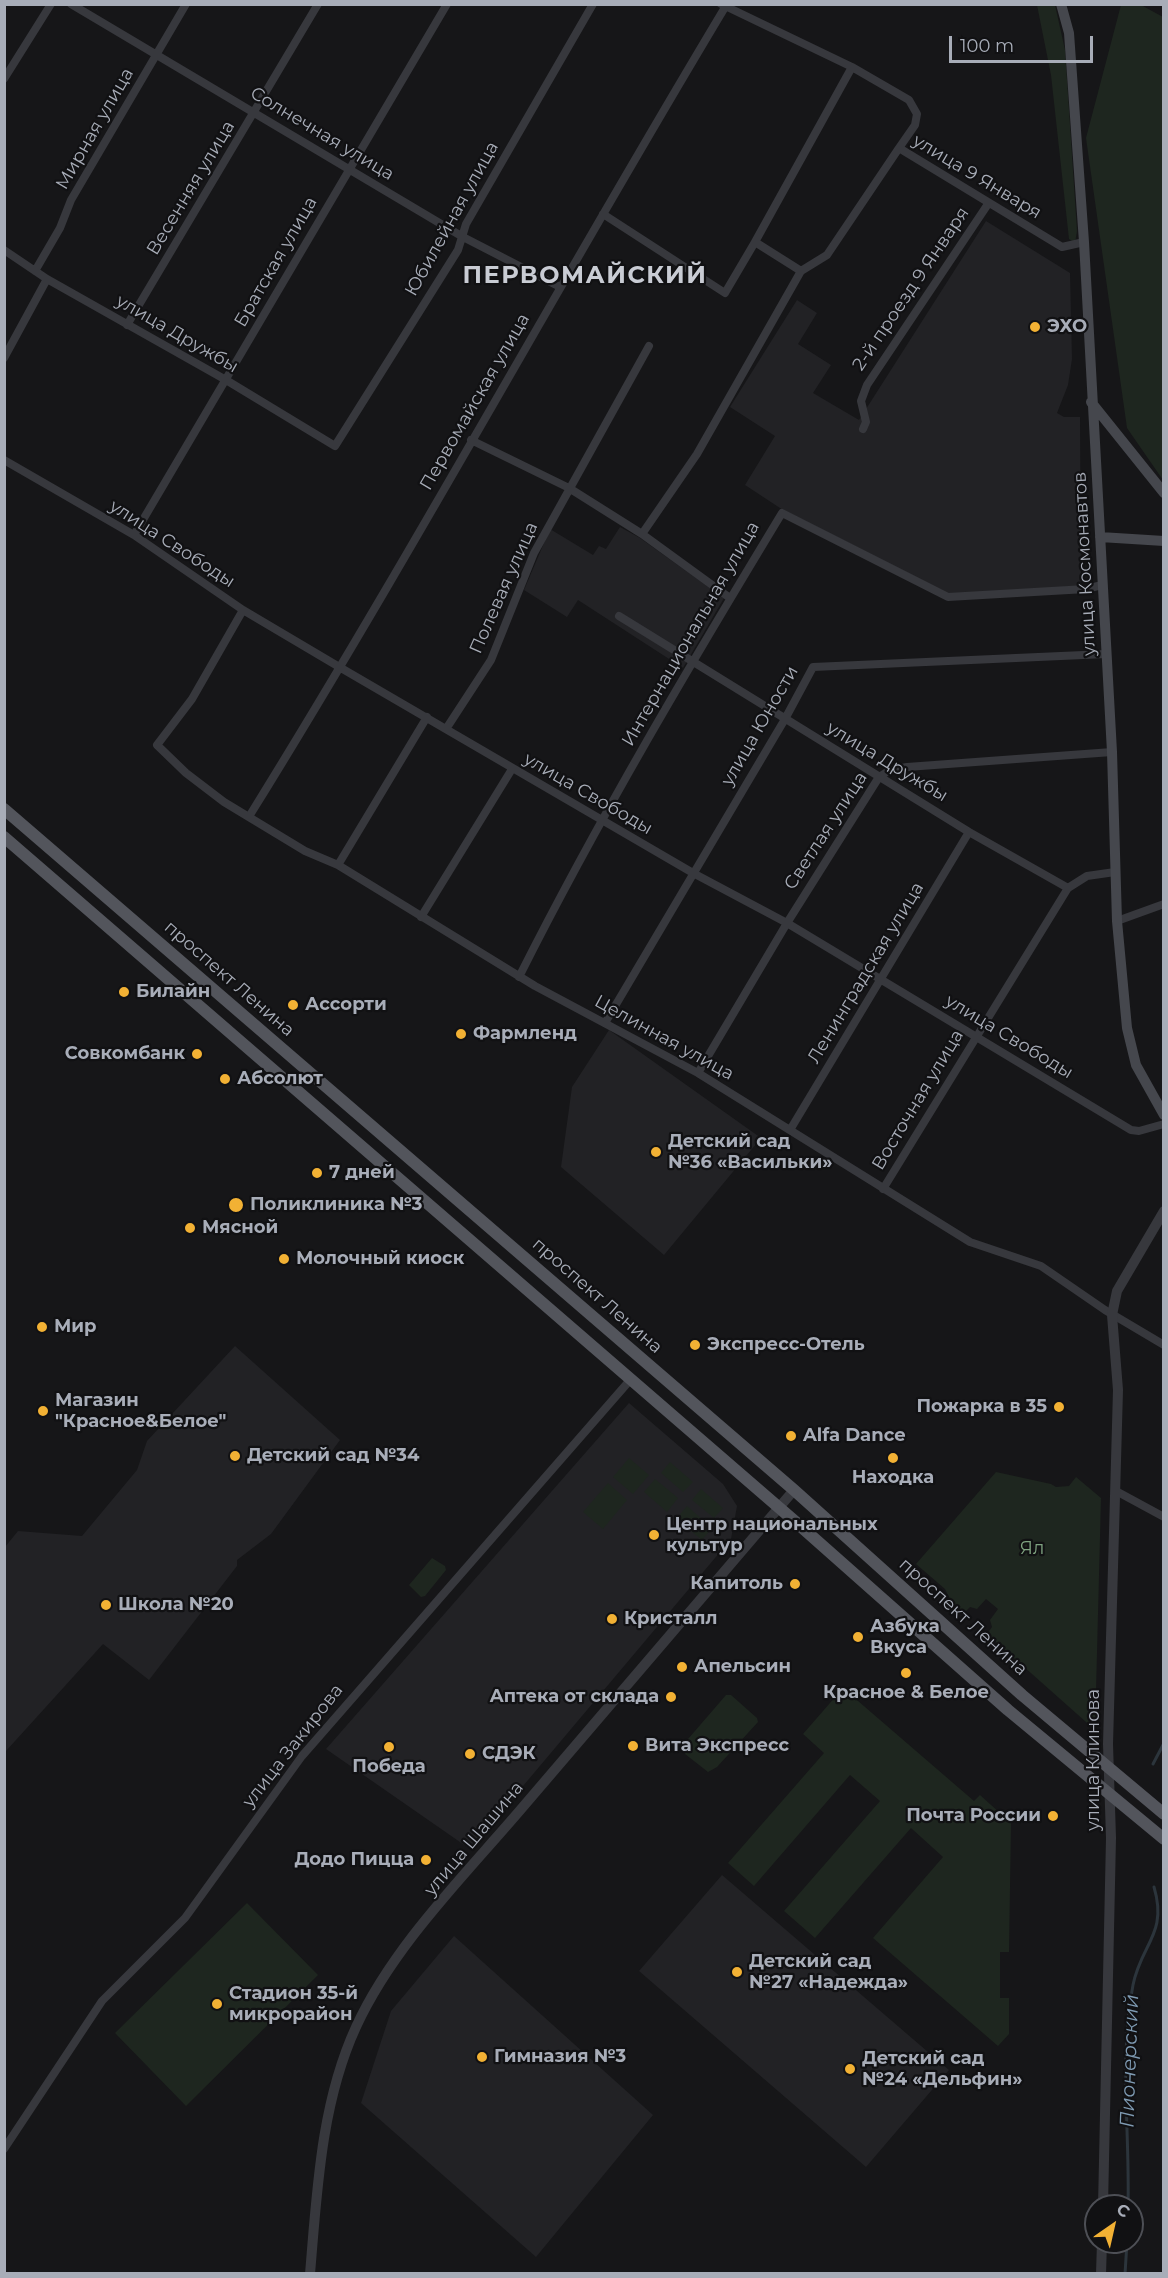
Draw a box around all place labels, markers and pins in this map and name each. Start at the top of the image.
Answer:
place label: ЭХО [1047,316,1087,338]
marker: ЭХО [1028,320,1042,334]
place label: Билайн [136,981,210,1003]
marker: Билайн [117,985,131,999]
place label: Ассорти [305,994,387,1016]
marker: Ассорти [286,998,300,1012]
place label: Фармленд [473,1023,577,1045]
marker: Фармленд [454,1027,468,1041]
place label: Совкомбанк [65,1043,185,1065]
marker: Совкомбанк [190,1047,204,1061]
place label: Абсолют [237,1068,323,1090]
marker: Абсолют [218,1072,232,1086]
place label: Детский сад №36 «Васильки» [668,1131,832,1174]
marker: Детский сад №36 «Васильки» [649,1145,663,1159]
place label: 7 дней [329,1162,395,1184]
marker: 7 дней [310,1166,324,1180]
place label: Поликлиника №3 [250,1194,422,1216]
marker: Поликлиника №3 [227,1196,245,1214]
place label: Мясной [202,1217,278,1239]
marker: Мясной [183,1221,197,1235]
place label: Молочный киоск [296,1248,464,1270]
marker: Молочный киоск [277,1252,291,1266]
place label: Мир [54,1316,97,1338]
marker: Мир [35,1320,49,1334]
place label: Экспресс-Отель [707,1334,865,1356]
marker: Экспресс-Отель [688,1338,702,1352]
place label: Магазин "Красное&Белое" [55,1390,226,1432]
place label: Пожарка в 35 [916,1396,1047,1418]
marker: Пожарка в 35 [1052,1400,1066,1414]
marker: Магазин "Красное&Белое" [36,1404,50,1418]
place label: Alfa Dance [803,1425,906,1447]
marker: Alfa Dance [784,1429,798,1443]
place label: Детский сад №34 [247,1445,419,1467]
marker: Детский сад №34 [228,1449,242,1463]
marker: Находка [886,1451,900,1465]
place label: Находка [852,1467,934,1489]
place label: Центр национальных культур [666,1514,878,1556]
marker: Центр национальных культур [647,1528,661,1542]
place label: Капитоль [690,1573,783,1595]
marker: Капитоль [788,1577,802,1591]
place label: Школа №20 [118,1594,234,1616]
marker: Школа №20 [99,1598,113,1612]
place label: Кристалл [624,1608,717,1630]
marker: Кристалл [605,1612,619,1626]
place label: Азбука Вкуса [870,1616,940,1658]
marker: Азбука Вкуса [851,1630,865,1644]
place label: Апельсин [694,1656,791,1678]
marker: Апельсин [675,1660,689,1674]
marker: Красное & Белое [899,1666,913,1680]
place label: Красное & Белое [823,1682,989,1704]
place label: Аптека от склада [489,1686,659,1708]
marker: Аптека от склада [664,1690,678,1704]
place label: Вита Экспресс [645,1735,789,1757]
marker: Вита Экспресс [626,1739,640,1753]
marker: Победа [382,1740,396,1754]
place label: СДЭК [482,1743,536,1765]
marker: СДЭК [463,1747,477,1761]
place label: Победа [352,1756,426,1778]
place label: Почта России [906,1805,1041,1827]
marker: Почта России [1046,1809,1060,1823]
place label: Додо Пицца [294,1849,414,1871]
marker: Додо Пицца [419,1853,433,1867]
place label: Детский сад №27 «Надежда» [749,1951,908,1994]
marker: Детский сад №27 «Надежда» [730,1965,744,1979]
place label: Стадион 35-й микрорайон [229,1983,358,2026]
marker: Стадион 35-й микрорайон [210,1997,224,2011]
place label: Гимназия №3 [494,2046,626,2068]
place label: Детский сад №24 «Дельфин» [862,2048,1022,2090]
marker: Гимназия №3 [475,2050,489,2064]
marker: Детский сад №24 «Дельфин» [843,2062,857,2076]

